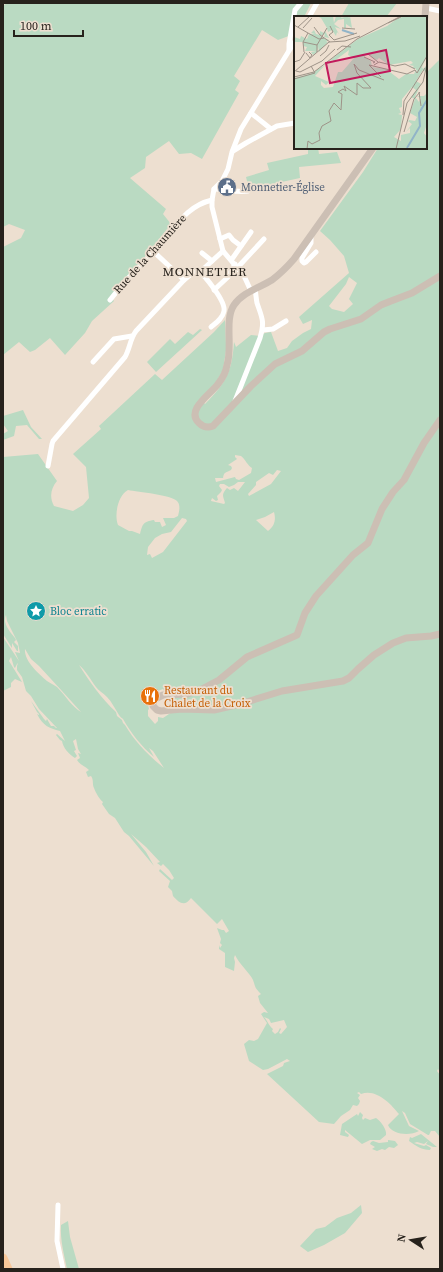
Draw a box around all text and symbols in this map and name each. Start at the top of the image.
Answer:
scale bar [14,12,83,38]
inset map [294,16,427,149]
text: 100 m [20,18,52,34]
public building icon: Monnetier-Église [216,176,238,198]
place label: Monnetier-Église [241,180,325,195]
street label: Rue de la Chaumière [110,211,190,297]
district label: MONNETIER [162,263,248,280]
place icon: Bloc erratic [25,600,47,622]
place label: Bloc erratic [50,604,107,619]
place label: Restaurant du Chalet de la Croix [164,683,251,711]
restaurant icon: Restaurant du Chalet de la Croix [139,685,161,707]
north arrow [391,1220,431,1260]
text: N [394,1233,410,1244]

